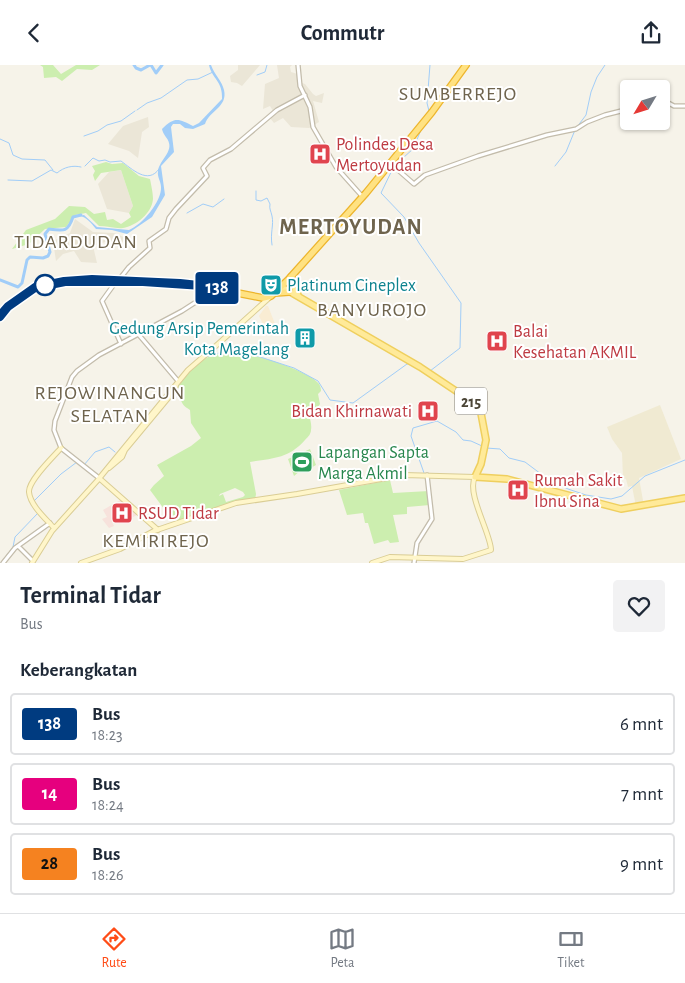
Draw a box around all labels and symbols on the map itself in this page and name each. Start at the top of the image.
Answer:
north arrow [620,80,670,130]
district label: SUMBERREJO [399,84,517,104]
place label: Polindes Desa Mertoyudan [336,136,434,175]
hospital icon: Polindes Desa Mertoyudan [308,142,332,166]
district label: MERTOYUDAN [279,216,423,238]
district label: TIDARDUDAN [14,232,138,252]
line badge: 138 [188,272,246,304]
theatre icon: Platinum Cineplex [259,273,283,297]
unlabelled marker [34,274,56,296]
place label: Platinum Cineplex [287,277,416,295]
district label: BANYUROJO [317,300,427,320]
place label: Gedung Arsip Pemerintah Kota Magelang [109,320,289,359]
place label: Balai Kesehatan AKMIL [513,323,637,362]
building icon: Gedung Arsip Pemerintah Kota Magelang [293,326,317,350]
hospital icon: Balai Kesehatan AKMIL [485,329,509,353]
district label: REJOWINANGUN SELATAN [35,383,185,426]
road number: 215 [455,387,487,415]
hospital icon: Bidan Khirnawati [416,399,440,423]
place label: Bidan Khirnawati [291,403,412,421]
place label: Lapangan Sapta Marga Akmil [318,444,429,483]
sports icon: Lapangan Sapta Marga Akmil [290,450,314,474]
place label: Rumah Sakit Ibnu Sina [534,472,623,511]
hospital icon: Rumah Sakit Ibnu Sina [506,478,530,502]
hospital icon: RSUD Tidar [110,501,134,525]
place label: RSUD Tidar [138,505,219,523]
district label: KEMIRIREJO [102,531,210,551]

